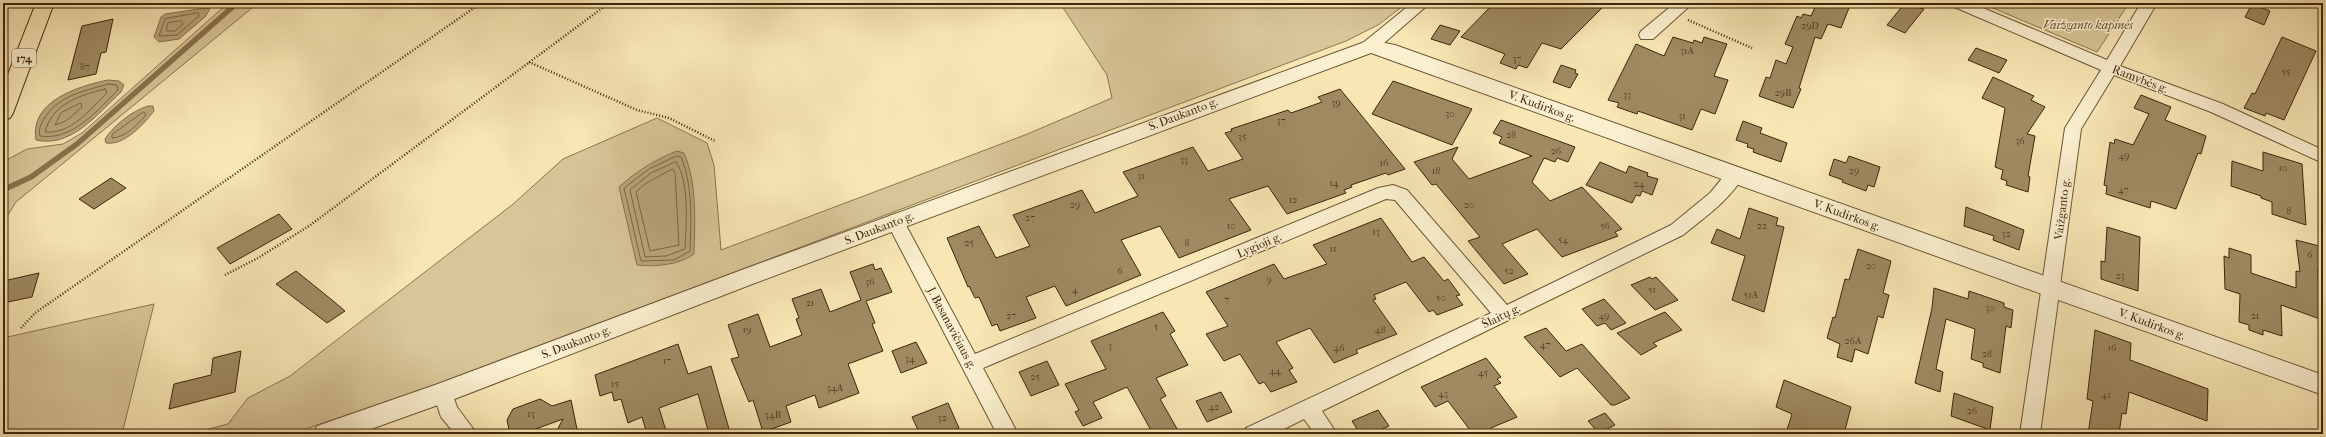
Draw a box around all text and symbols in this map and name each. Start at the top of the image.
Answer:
park label: Vaižganto kapinės [2043,18,2133,32]
house number: 29D [1801,20,1819,32]
house number: 31A [1680,45,1695,57]
road number: 174 [12,49,36,67]
house number: 37 [1513,53,1522,65]
house number: 87 [80,61,90,73]
street label: Ramybės g. [2110,62,2170,96]
house number: 55 [2282,66,2290,78]
street label: V. Kudirkos g. [1506,87,1577,125]
house number: 29B [1775,87,1791,99]
house number: 33 [1623,89,1631,101]
street label: S. Daukanto g. [1147,94,1219,134]
house number: 39 [1331,97,1341,109]
house number: 30 [1445,108,1455,120]
house number: 31 [1678,110,1686,122]
house number: 37 [1277,115,1286,127]
house number: 28 [1506,129,1516,141]
house number: 35 [1238,131,1246,143]
house number: 36 [2015,135,2025,147]
house number: 26 [1551,145,1562,157]
house number: 49 [2118,150,2130,162]
house number: 33 [1180,154,1188,166]
house number: 16 [1380,157,1389,169]
house number: 10 [2278,162,2288,174]
house number: 18 [1432,165,1440,177]
house number: 29 [1849,165,1859,177]
house number: 31 [1137,170,1145,182]
house number: 14 [1329,177,1340,189]
street label: Vaižganto g. [2051,177,2073,242]
house number: 24 [1633,178,1646,190]
house number: 47 [2118,184,2128,196]
house number: 12 [1289,194,1297,206]
street label: V. Kudirkos g. [1811,196,1882,234]
house number: 29 [1070,199,1080,211]
house number: 20 [1464,199,1474,211]
house number: 8 [2286,205,2292,217]
street label: S. Daukanto g. [843,208,915,248]
house number: 27 [1025,212,1035,224]
house number: 10 [1226,220,1236,232]
house number: 56 [1600,220,1610,232]
house number: 22 [1757,220,1767,232]
house number: 13 [1372,226,1380,238]
house number: 32 [2001,228,2011,240]
street label: Lygioji g. [1235,229,1283,261]
house number: 54 [1558,234,1569,246]
house number: 25 [964,237,974,249]
house number: 8 [1184,237,1190,249]
house number: 11 [1329,243,1337,255]
house number: 6 [2307,249,2313,261]
house number: 20 [1866,260,1876,272]
house number: 6 [1117,265,1123,277]
house number: 52 [1504,265,1514,277]
house number: 23 [2115,270,2125,282]
house number: 9 [1266,274,1272,286]
house number: 36 [865,276,875,288]
street label: J. Basanavičiaus g. [924,284,980,371]
house number: 4 [1072,284,1079,296]
house number: 51 [1648,284,1656,296]
house number: 51A [1744,289,1759,301]
house number: 50 [1436,292,1446,304]
house number: 7 [1225,294,1230,306]
house number: 21 [806,297,814,309]
street label: Šlaitų g. [1479,300,1522,331]
house number: 30 [1985,302,1995,314]
street label: V. Kudirkos g. [2116,305,2187,343]
house number: 27 [1006,310,1016,322]
house number: 49 [1598,310,1610,322]
house number: 21 [2251,310,2259,322]
house number: 5 [1154,321,1158,333]
street label: S. Daukanto g. [540,322,612,362]
house number: 19 [743,324,751,336]
house number: 48 [1375,324,1385,336]
house number: 26A [1844,335,1862,347]
house number: 47 [1540,339,1550,351]
house number: 3 [1108,340,1112,352]
house number: 46 [1333,342,1345,354]
house number: 16 [2108,342,2117,354]
house number: 28 [1982,348,1992,360]
house number: 34 [905,353,916,365]
house number: 17 [663,355,671,367]
house number: 44 [1269,365,1282,377]
house number: 45 [1478,367,1488,379]
house number: 25 [1030,371,1040,383]
house number: 15 [611,378,619,390]
house number: 34A [827,382,844,394]
house number: 43 [1438,388,1448,400]
house number: 41 [2101,389,2111,401]
house number: 42 [1208,401,1220,413]
house number: 26 [1967,405,1978,417]
house number: 13 [527,408,535,420]
house number: 34B [765,409,781,421]
house number: 32 [937,412,947,424]

